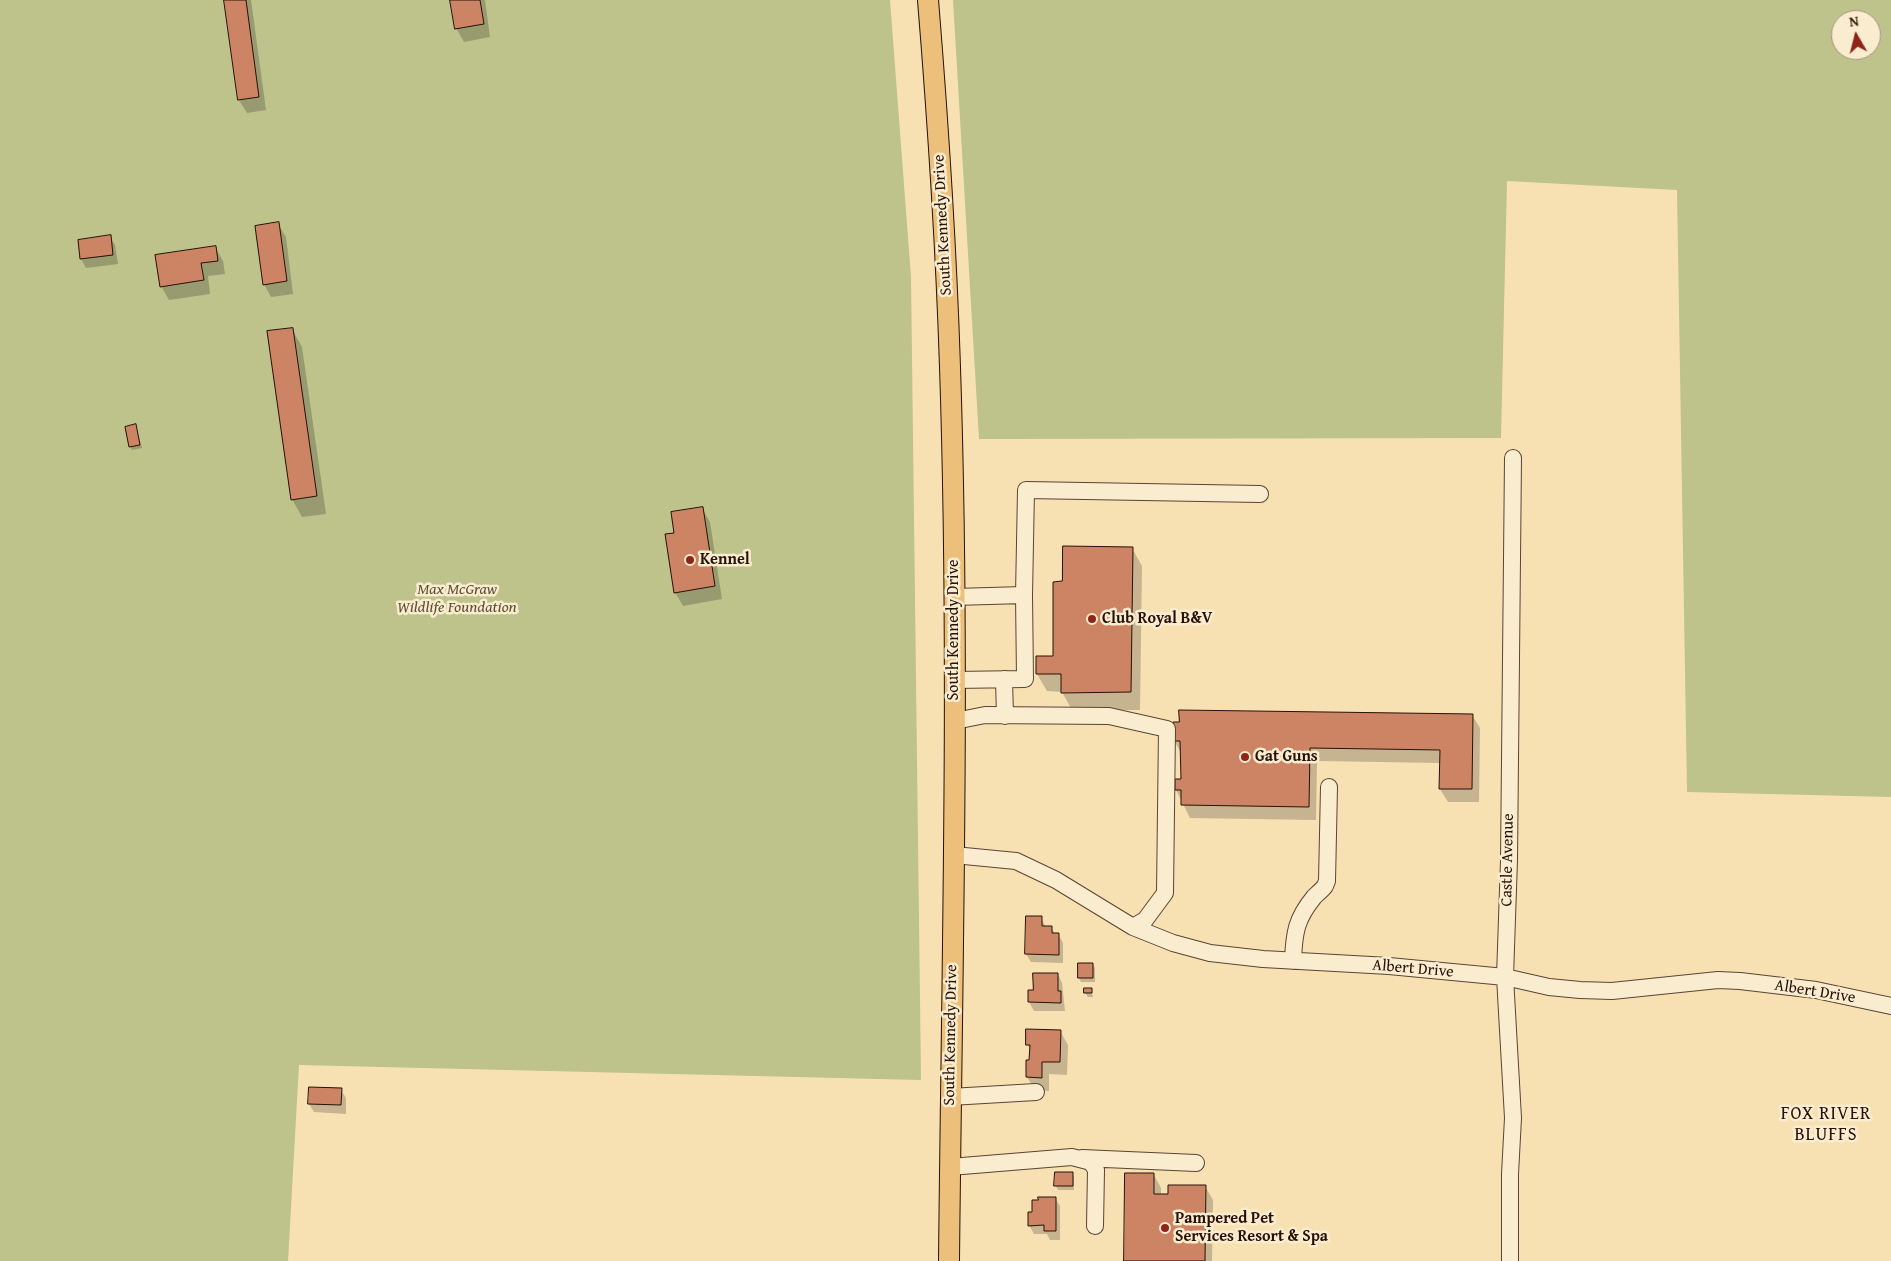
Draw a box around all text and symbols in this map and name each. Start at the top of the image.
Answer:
north arrow [1831,10,1881,60]
text: N [1848,11,1860,32]
street label: South Kennedy Drive [930,154,956,296]
place label: Kennel [700,550,750,570]
marker: Kennel [684,554,696,566]
street label: South Kennedy Drive [944,559,964,701]
park label: Max McGraw Wildlife Foundation [397,580,517,618]
place label: Club Royal B&V [1102,609,1212,629]
marker: Club Royal B&V [1086,613,1098,625]
place label: Gat Guns [1255,747,1318,767]
marker: Gat Guns [1239,751,1251,763]
street label: Castle Avenue [1498,813,1518,907]
street label: Albert Drive [1371,956,1455,982]
street label: South Kennedy Drive [940,964,962,1106]
street label: Albert Drive [1773,976,1857,1008]
district label: FOX RIVER BLUFFS [1780,1103,1872,1146]
place label: Pampered Pet Services Resort & Spa [1175,1209,1328,1247]
marker: Pampered Pet Services Resort & Spa [1159,1222,1171,1234]

